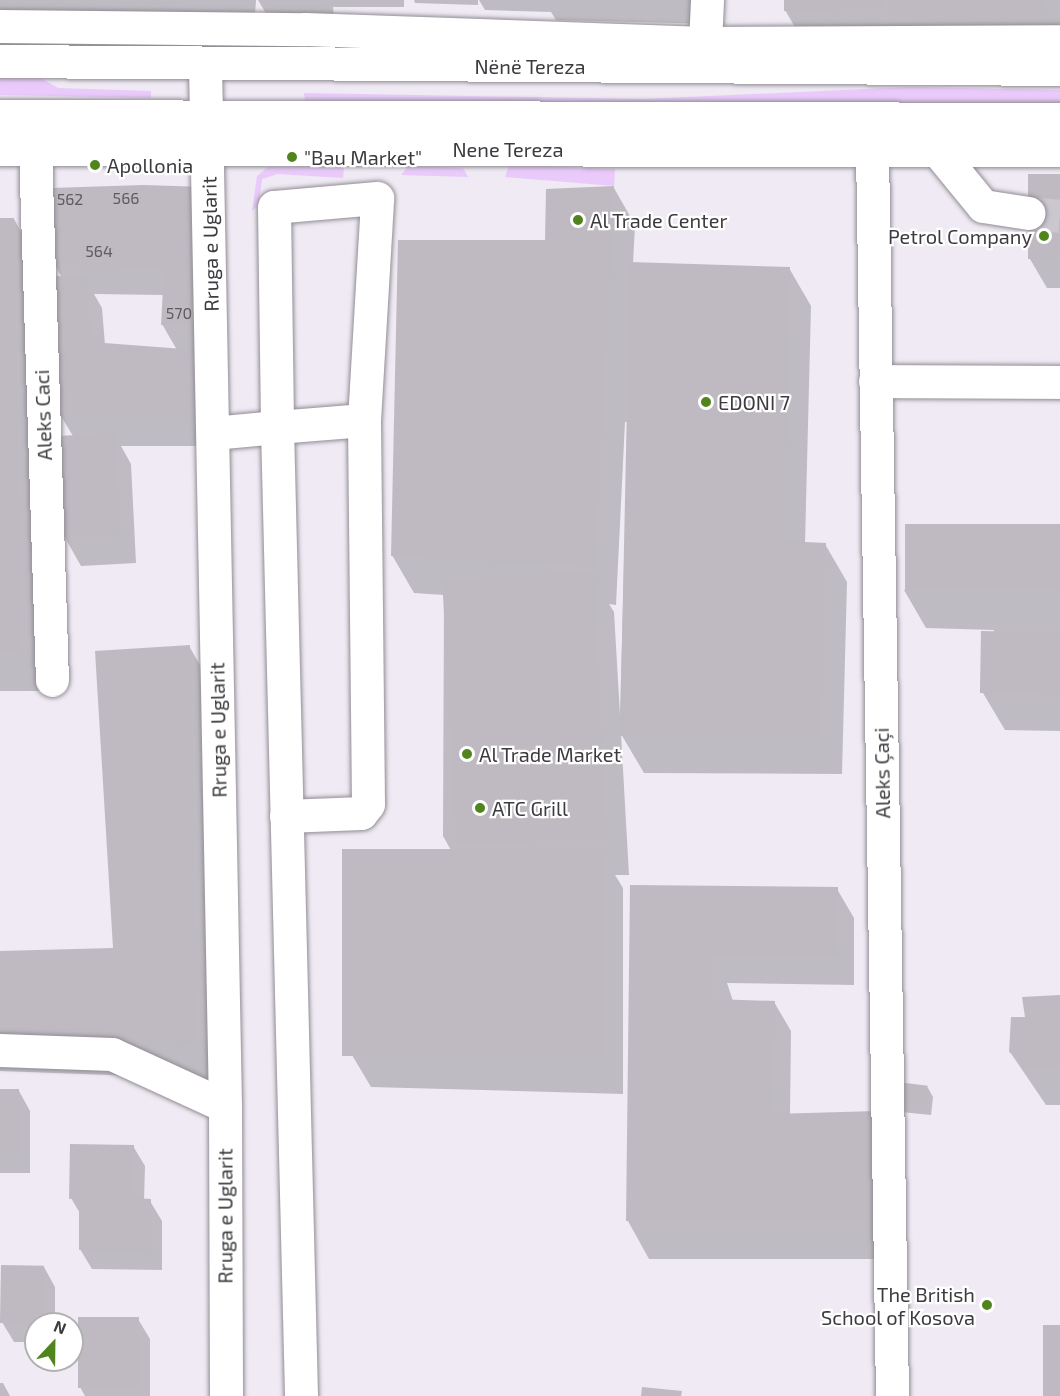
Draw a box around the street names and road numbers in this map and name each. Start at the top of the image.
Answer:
street label: Nënë Tereza [474,54,586,78]
street label: Nene Tereza [452,137,564,161]
street label: Rruga e Uglarit [197,176,223,312]
street label: Aleks Caci [29,369,57,461]
street label: Rruga e Uglarit [205,662,231,798]
street label: Aleks Çaçi [869,727,895,819]
street label: Rruga e Uglarit [213,1148,237,1284]

